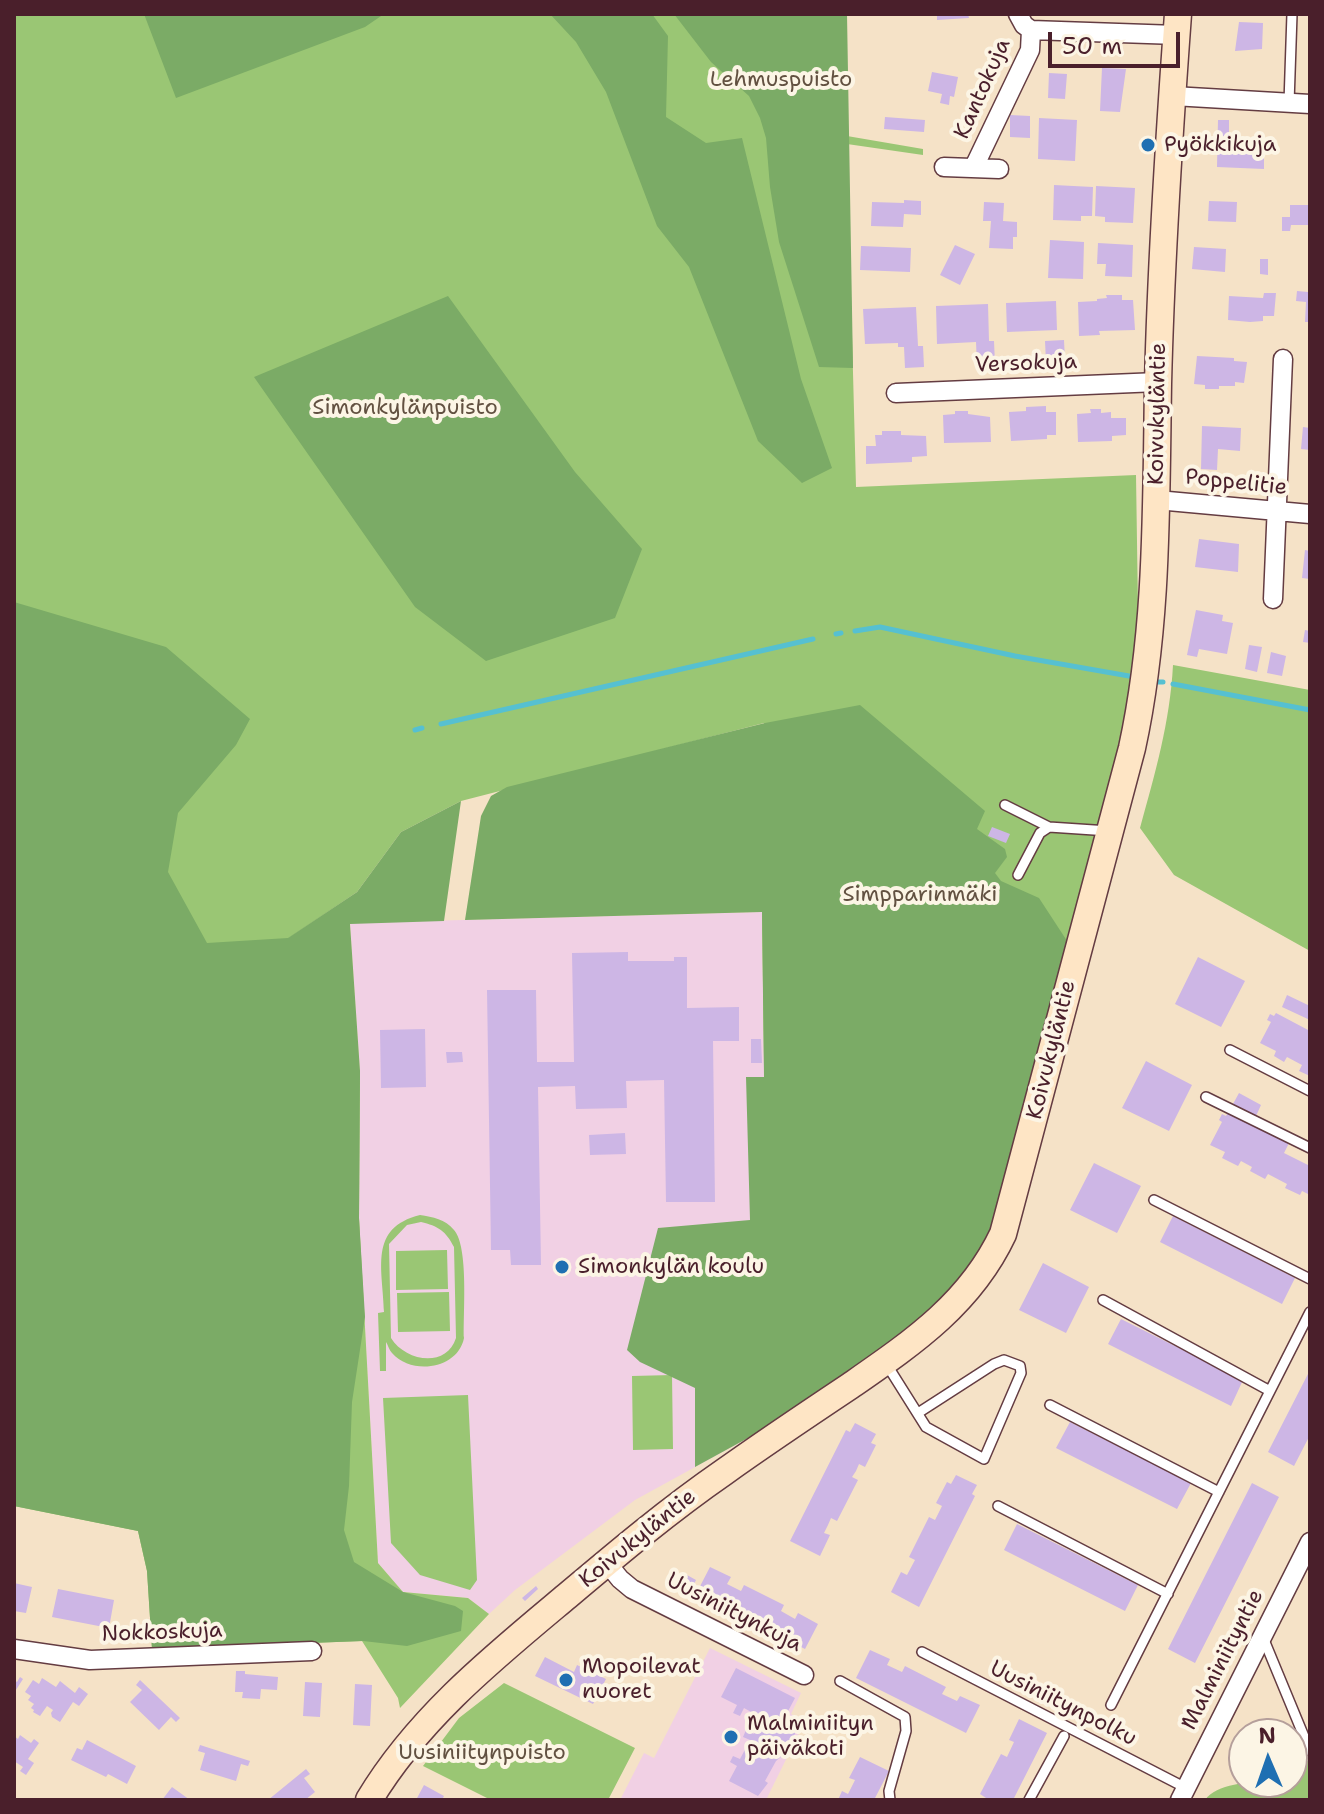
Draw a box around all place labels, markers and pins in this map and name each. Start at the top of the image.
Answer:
place label: Pyökkikuja [1164,132,1276,158]
marker: Pyökkikuja [1139,136,1157,154]
place label: Simonkylän koulu [578,1254,764,1280]
marker: Simonkylän koulu [553,1258,571,1276]
place label: Mopoilevat nuoret [582,1654,701,1706]
marker: Mopoilevat nuoret [557,1671,575,1689]
place label: Malminiityn päiväkoti [747,1711,874,1762]
marker: Malminiityn päiväkoti [722,1728,740,1746]

